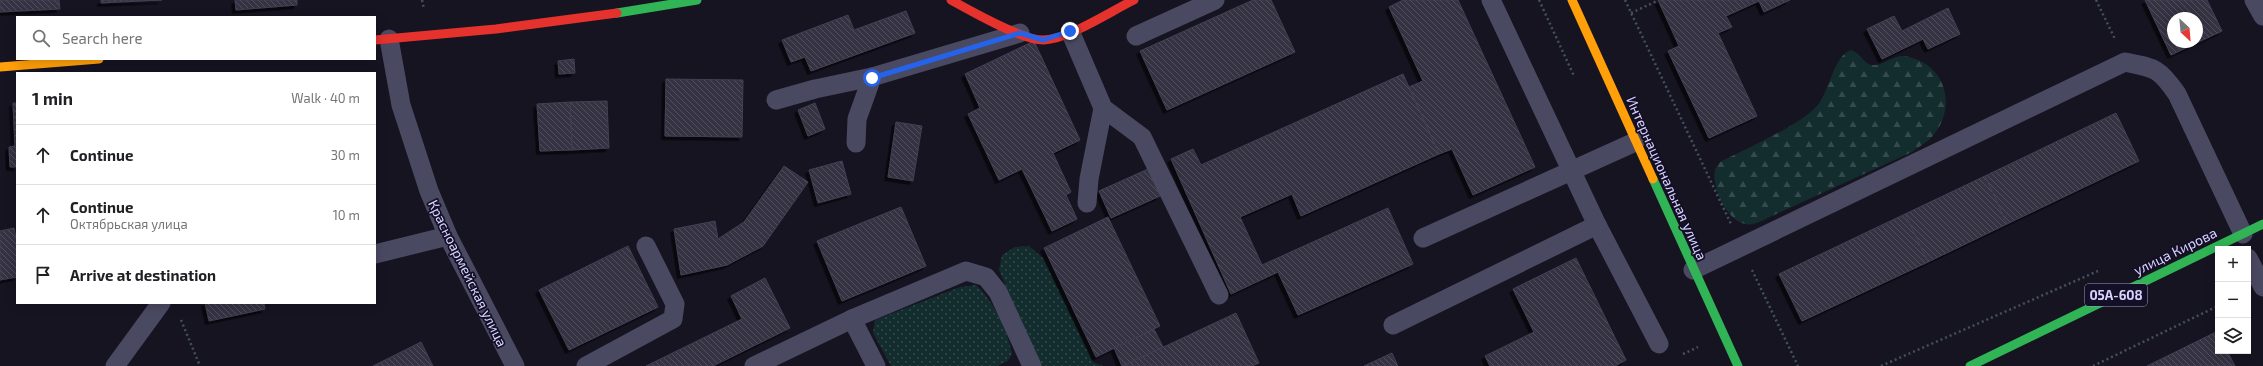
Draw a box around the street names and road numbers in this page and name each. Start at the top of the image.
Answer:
street label: Интернациональная улица [1623,94,1711,262]
street label: Красноармейская улица [425,197,511,349]
street label: улица Кирова [2131,224,2219,278]
road number: 05А-608 [2085,284,2147,306]

